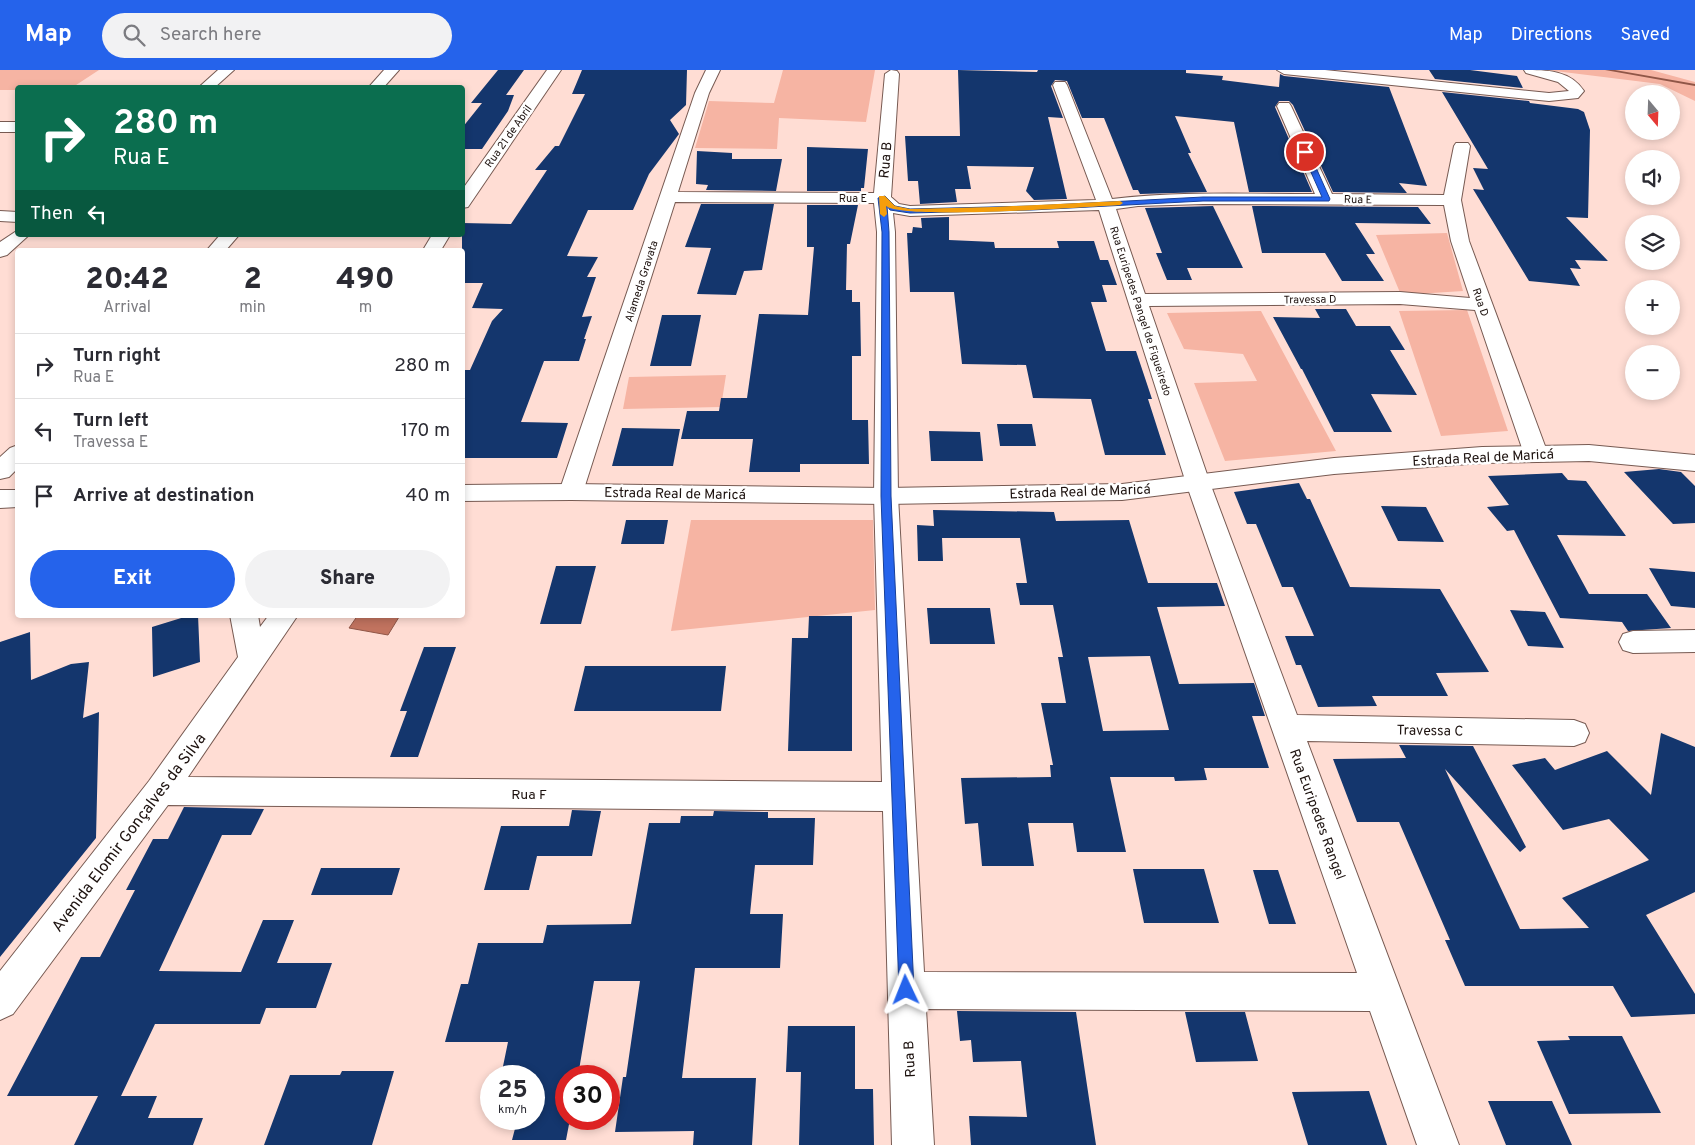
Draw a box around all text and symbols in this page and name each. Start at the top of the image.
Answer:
search box [102,13,452,58]
text: Map [25,20,72,50]
icon: search [120,21,148,49]
text: Search here [160,23,261,47]
text: Map [1449,24,1483,47]
text: Directions [1511,24,1593,47]
text: Saved [1621,24,1670,47]
north arrow [1625,85,1680,140]
map controls [1625,85,1680,400]
text: 280 m [113,102,218,146]
street label: Rua 21 de Abril [482,103,535,170]
icon: right [30,105,95,170]
pin [1284,131,1326,173]
icon: arrive [1291,138,1319,166]
street label: Rua B [876,141,897,179]
text: Rua E [113,145,170,172]
button: sound [1625,150,1680,205]
street label: Rua E [839,192,867,206]
street label: Rua E [1344,193,1372,207]
icon: left [83,200,111,228]
text: Then [30,202,73,226]
button: layers [1625,215,1680,270]
street label: Rua Euripedes Pangel de Figueiredo [1106,225,1174,398]
street label: Alameda Gravata [622,239,662,324]
text: 20:42 [85,262,169,299]
text: 2 [243,262,262,299]
text: 490 [336,262,395,299]
button: + [1625,280,1680,335]
street label: Rua D [1469,286,1491,318]
street label: Travessa D [1284,293,1337,307]
text: Arrival [103,298,151,318]
text: min [239,298,266,318]
text: m [359,298,372,318]
text: Turn right [73,344,161,368]
button: − [1625,345,1680,400]
icon: right [30,352,58,380]
text: 280 m [394,354,450,378]
text: Rua E [73,368,114,388]
text: Turn left [73,409,149,433]
icon: left [30,417,58,445]
text: 170 m [401,419,450,443]
text: Travessa E [73,433,148,453]
street label: Estrada Real de Maricá [1412,446,1554,471]
icon: arrive [30,482,58,510]
street label: Estrada Real de Maricá [1009,482,1151,503]
text: Arrive at destination [73,484,254,508]
text: 40 m [405,484,450,508]
street label: Estrada Real de Maricá [604,485,746,504]
button: Exit [30,550,235,608]
button: Share [245,550,450,608]
street label: Travessa C [1397,722,1463,741]
street label: Avenida Elomir Gonçalves da Silva [48,730,211,937]
street label: Rua Euripedes Rangel [1285,747,1348,882]
street label: Rua F [511,787,547,804]
position arrow [879,963,931,1015]
street label: Rua B [901,1040,920,1078]
speed limit sign: 30 [555,1065,620,1130]
text: 25 [497,1075,528,1107]
text: km/h [498,1102,527,1118]

